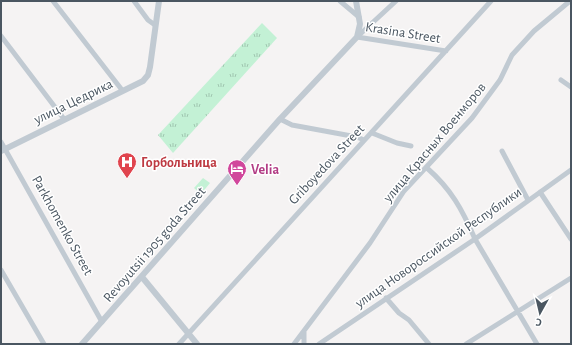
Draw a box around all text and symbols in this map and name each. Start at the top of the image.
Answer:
street label: Krasina Street [364,20,442,46]
street label: улица Цедрика [31,77,116,127]
street label: улица Красных Военморов [380,80,489,206]
street label: Griboyedova Street [286,122,368,207]
hospital icon: Горбольница [116,151,138,179]
place label: Горбольница [141,156,217,170]
hotel icon: Velia [226,158,248,186]
place label: Velia [251,163,279,177]
street label: Parkhomenko Street [29,173,95,278]
street label: Revoyutsii 1905 goda Street [101,184,209,305]
street label: улица Новороссийской Республики [352,185,524,311]
north arrow [520,293,560,333]
text: С [535,317,542,328]

